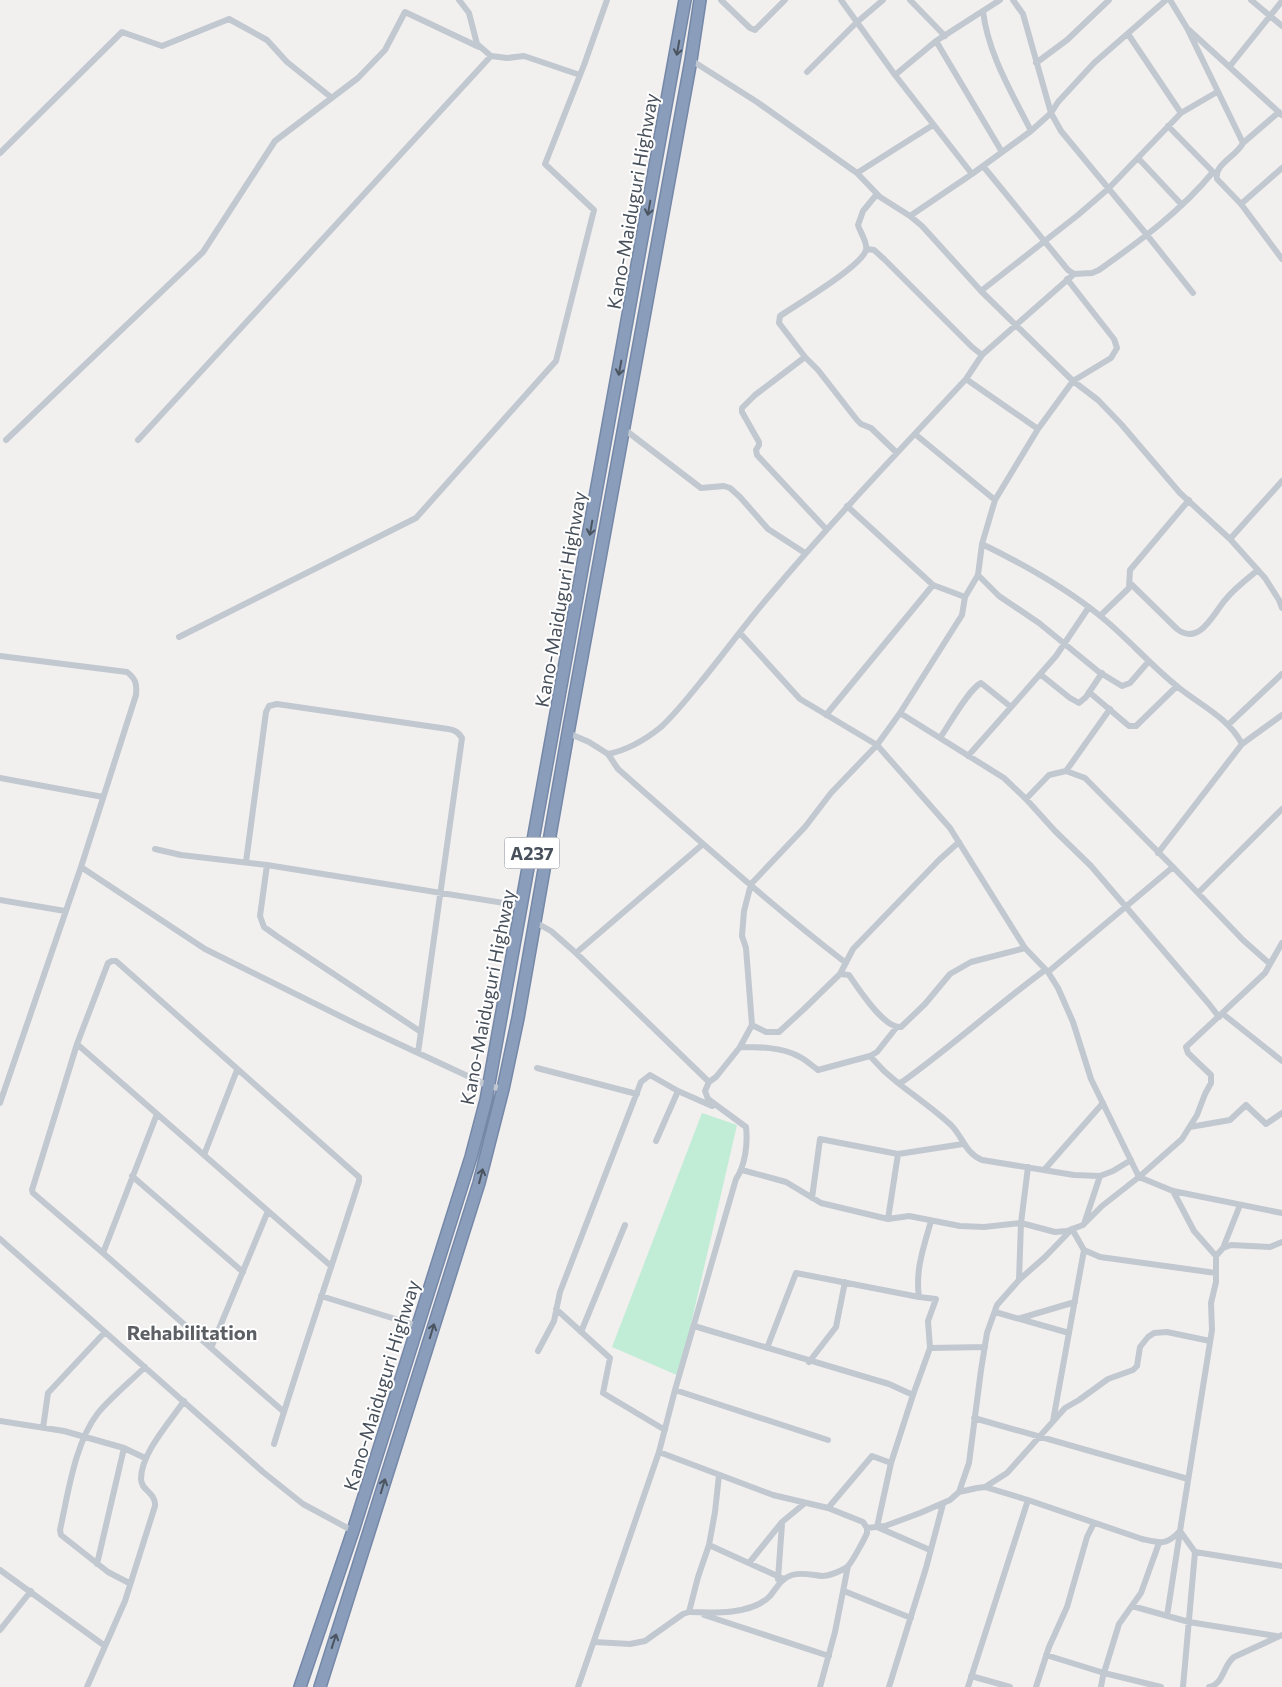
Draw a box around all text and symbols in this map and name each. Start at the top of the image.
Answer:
one-way arrow [672,40,682,56]
street label: Kano-Maiduguri Highway [602,91,662,311]
one-way arrow [643,200,653,216]
one-way arrow [614,359,624,375]
street label: Kano-Maiduguri Highway [530,489,590,709]
one-way arrow [585,519,595,535]
road number: A237 [504,838,560,868]
street label: Kano-Maiduguri Highway [455,887,519,1107]
one-way arrow [477,1168,486,1184]
street label: Kano-Maiduguri Highway [338,1277,424,1493]
district label: Rehabilitation [127,1320,257,1344]
one-way arrow [428,1323,437,1339]
one-way arrow [379,1478,389,1494]
one-way arrow [330,1633,340,1649]

